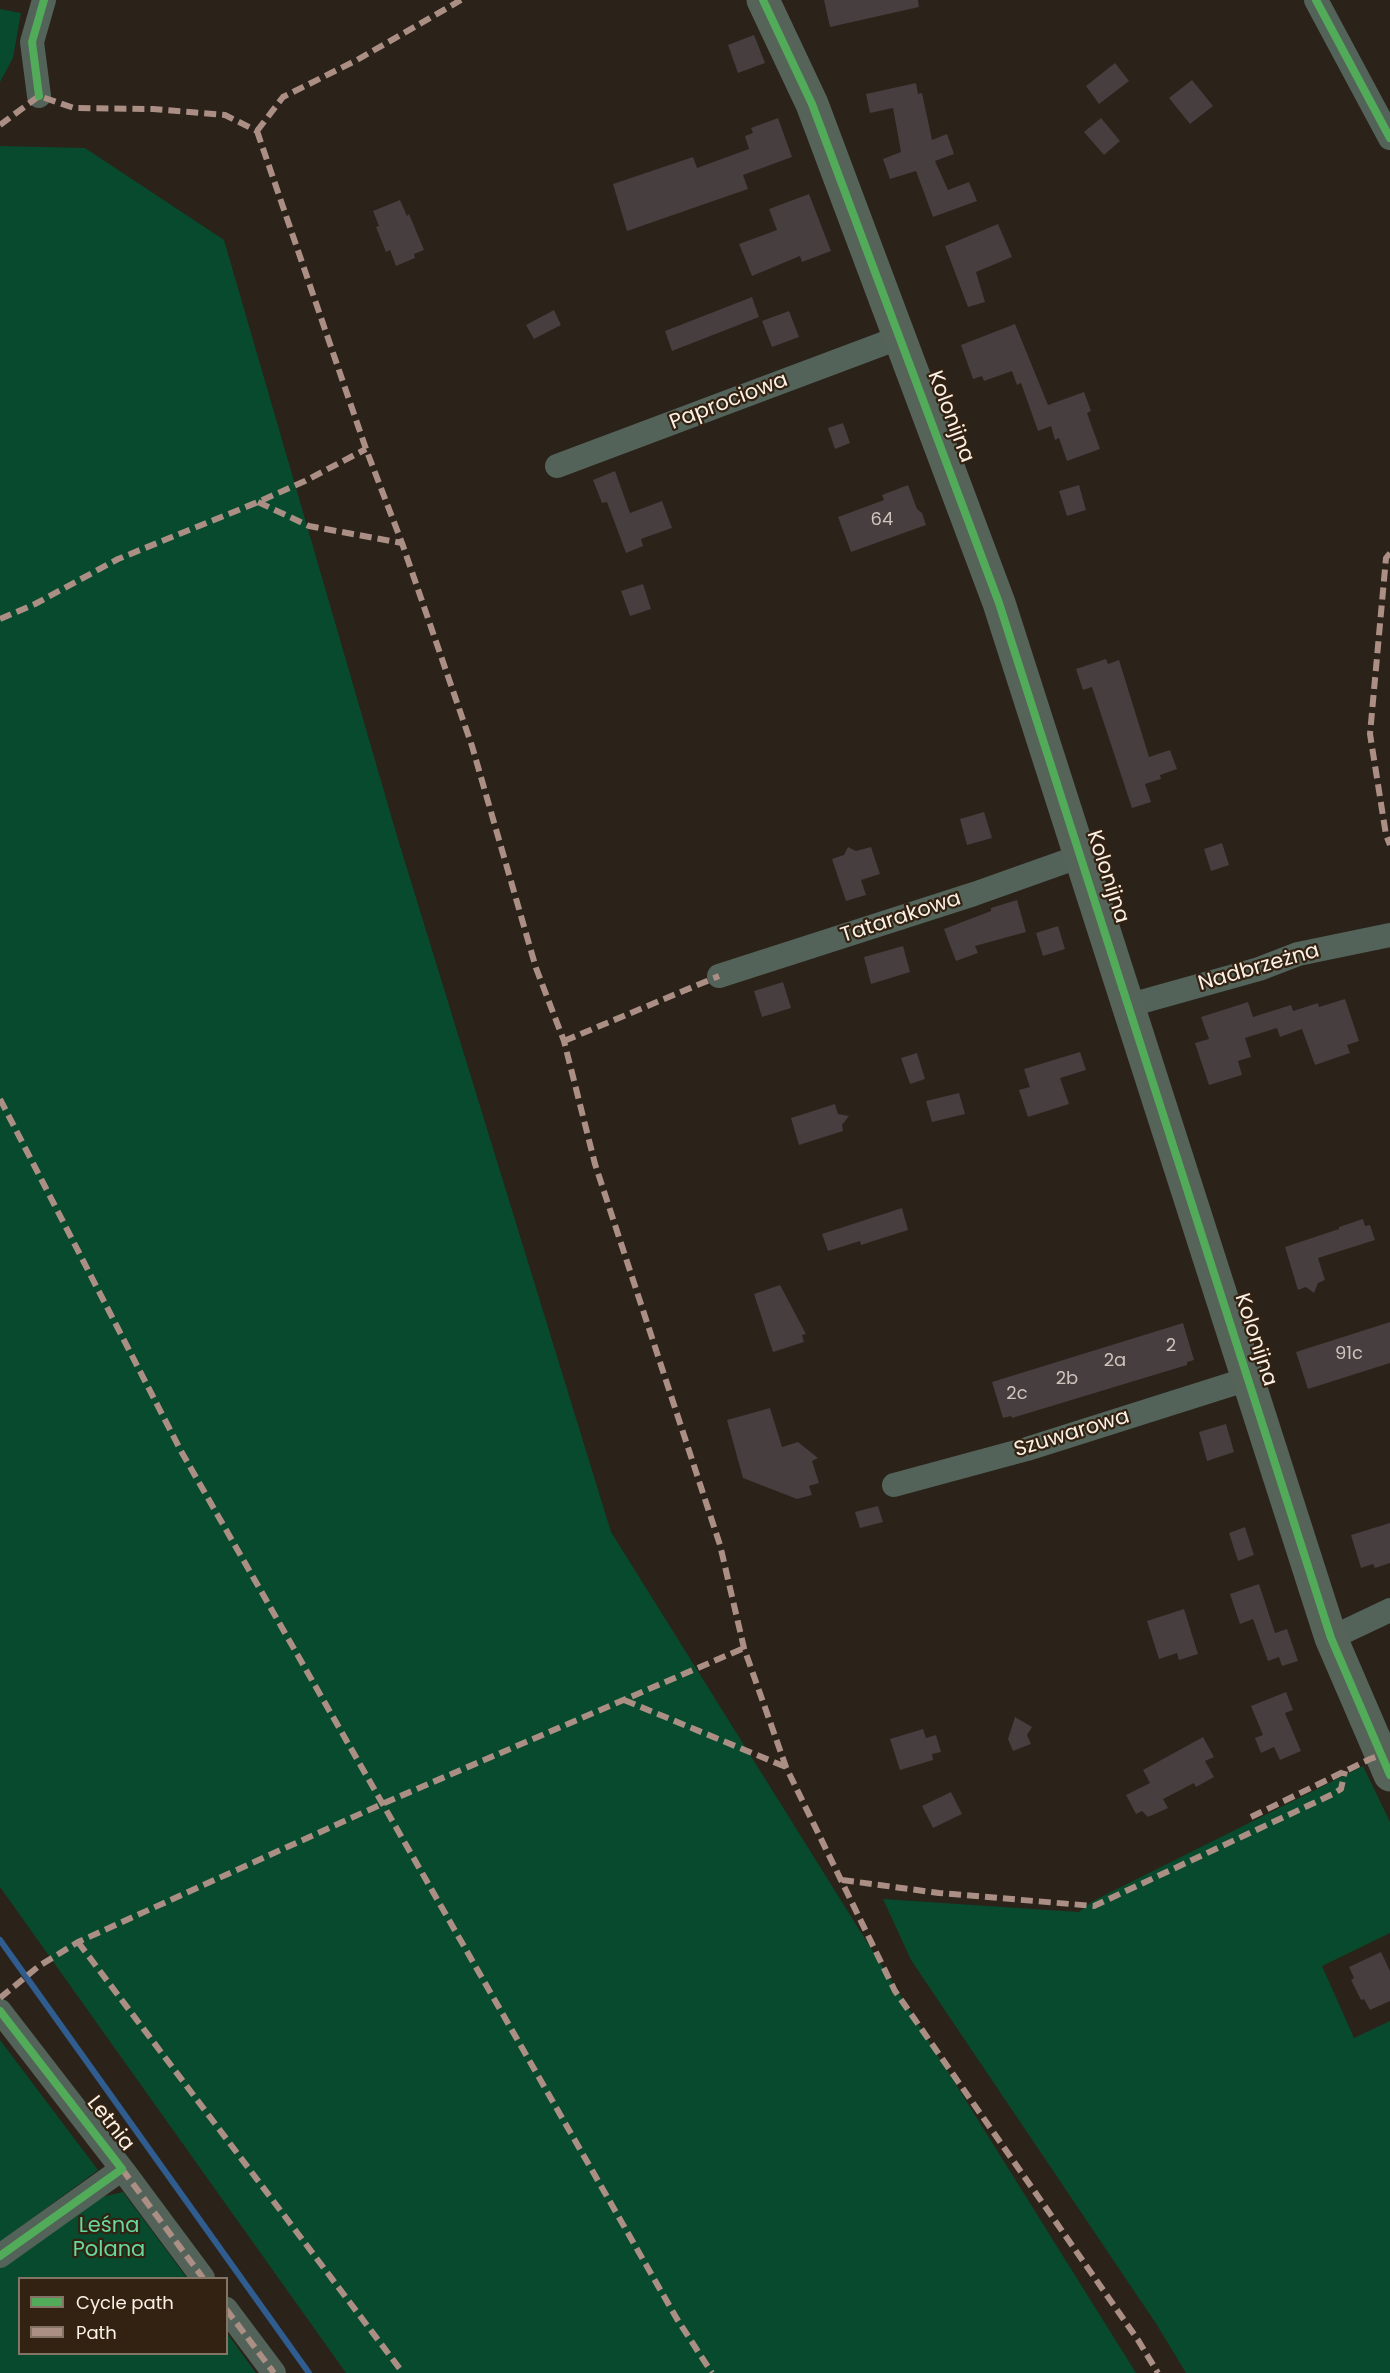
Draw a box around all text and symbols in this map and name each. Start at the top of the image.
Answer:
street label: Paprociowa [666,368,792,436]
street label: Kolonijna [921,368,979,466]
house number: 64 [871,509,893,531]
street label: Kolonijna [1080,827,1134,927]
street label: Tatarakowa [838,887,964,949]
street label: Nadbrzeżna [1195,939,1323,997]
street label: Kolonijna [1228,1290,1282,1390]
house number: 2 [1166,1335,1176,1357]
house number: 91c [1335,1343,1363,1365]
house number: 2a [1104,1350,1126,1372]
house number: 2b [1056,1368,1078,1390]
house number: 2c [1006,1383,1028,1405]
street label: Szuwarowa [1011,1404,1133,1464]
street label: Letnia [81,2092,139,2156]
park label: Leśna Polana [73,2214,145,2264]
legend [18,2277,228,2355]
text: Cycle path [76,2290,174,2315]
text: Path [76,2320,117,2345]

